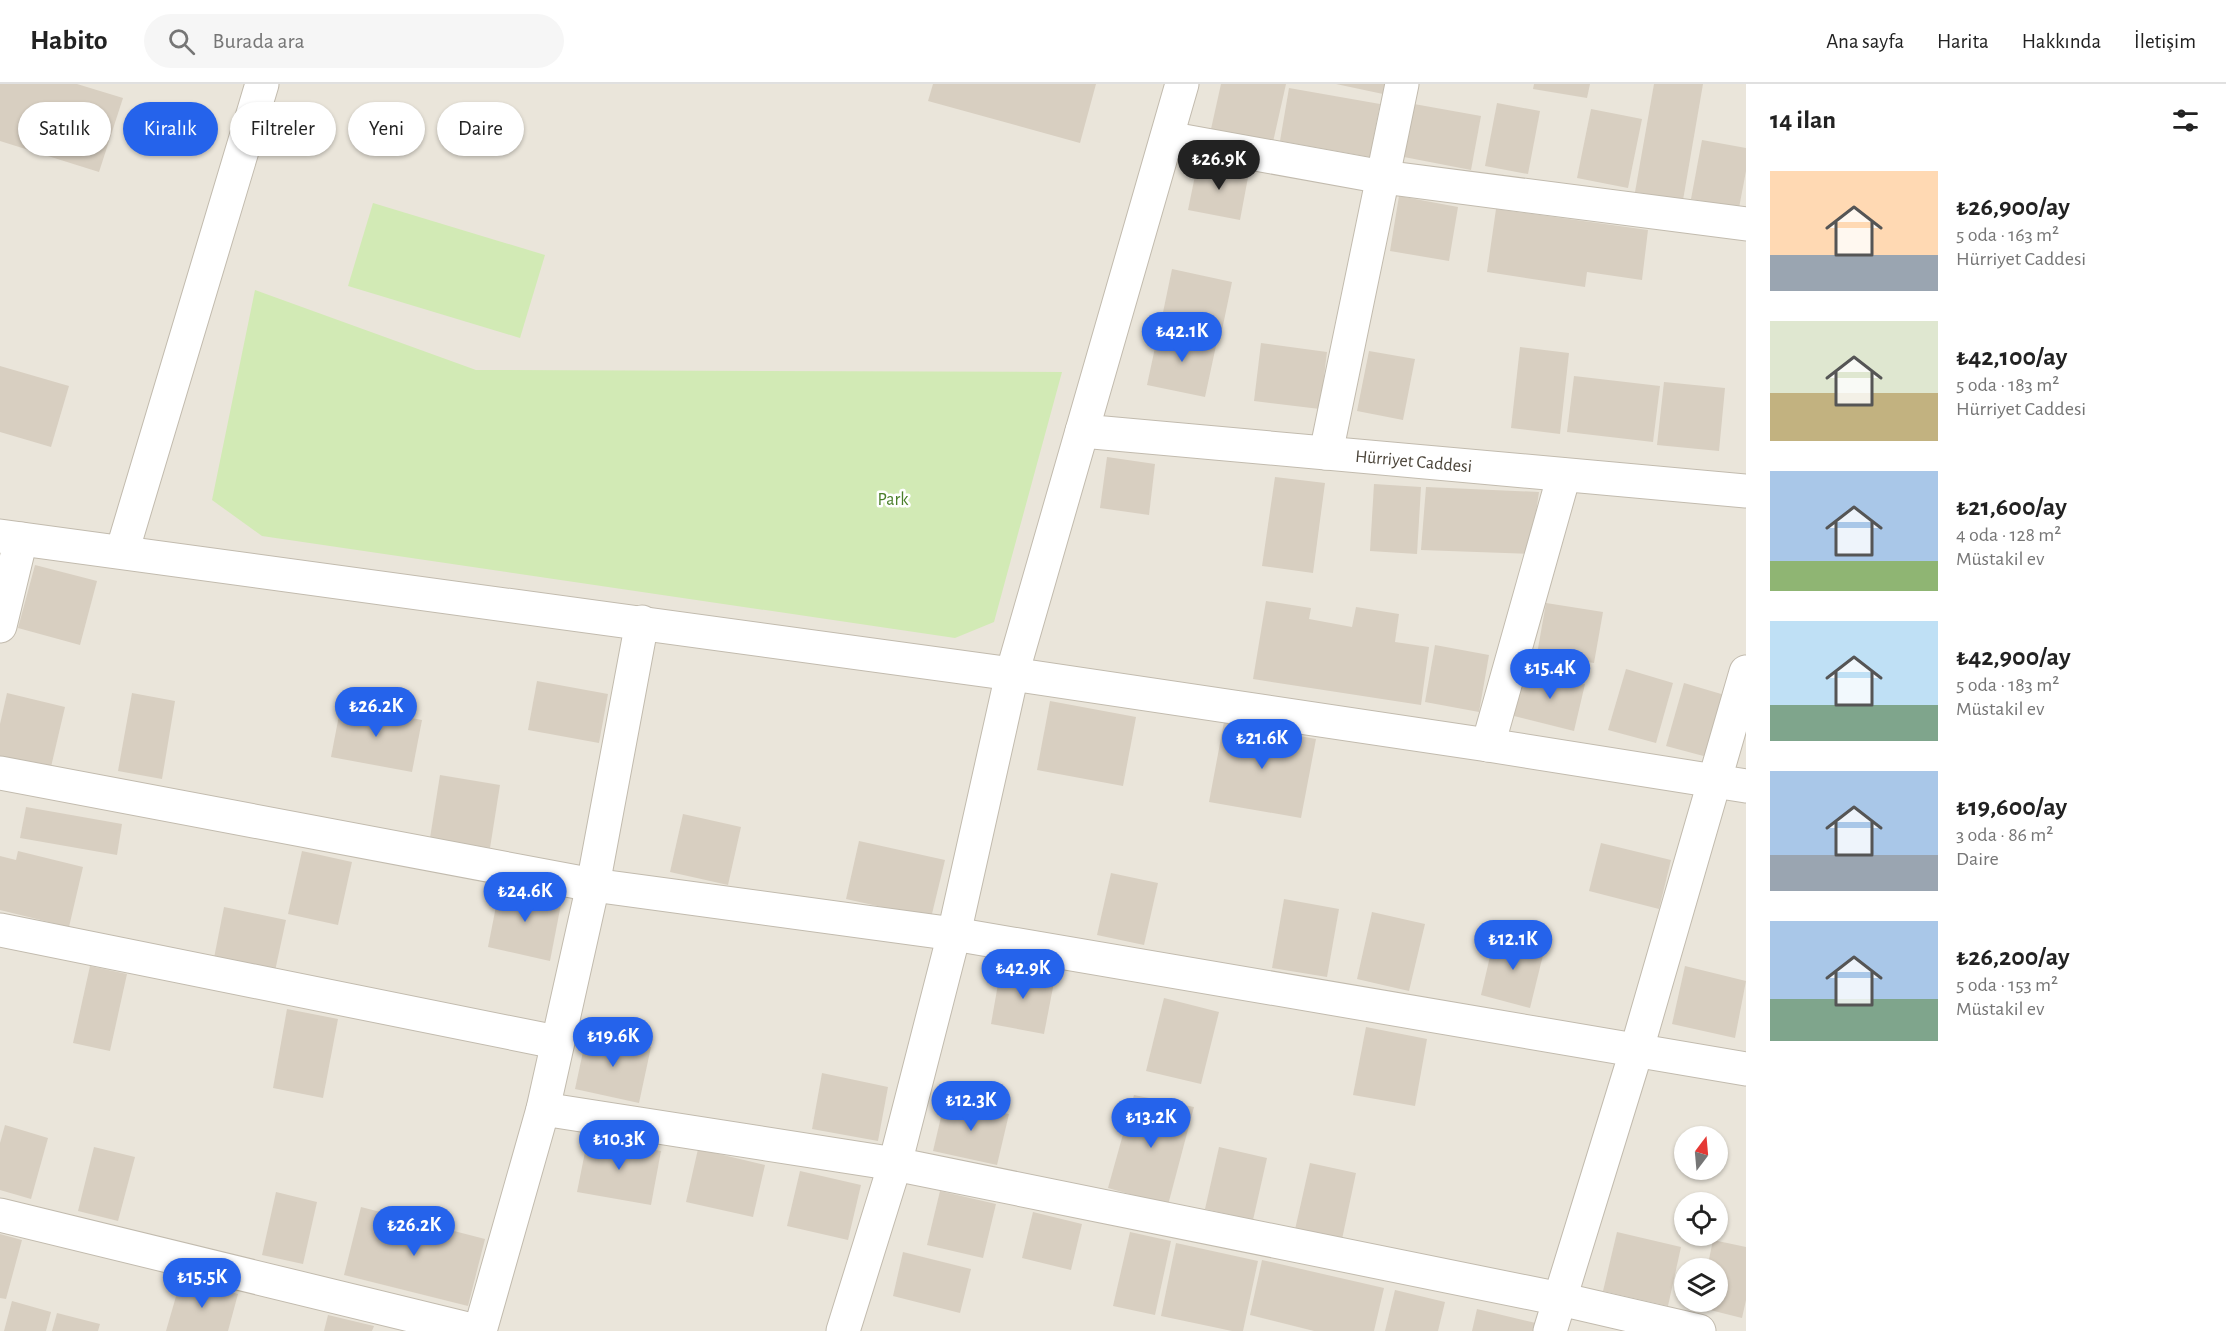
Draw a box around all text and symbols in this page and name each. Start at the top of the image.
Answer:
search box [144,14,564,68]
icon: search [165,25,198,58]
text: Habito [30,27,108,55]
text: Burada ara [213,30,305,52]
text: Ana sayfa [1826,31,1904,52]
text: Harita [1937,31,1989,52]
text: Hakkında [2022,31,2101,52]
text: İletişim [2134,31,2196,52]
chip: Satılık [18,102,111,156]
chip: Kiralık [123,102,218,156]
chip: Filtreler [230,102,336,156]
chip: Yeni [348,102,425,156]
chip: Daire [437,102,524,156]
icon: filters [2169,104,2202,137]
text: 14 ilan [1770,107,1836,133]
pin: ₺26.9K [1170,140,1268,191]
text: ₺26.9K [1192,149,1246,169]
text: ₺26,900/ay [1956,194,2070,220]
icon: home [1818,195,1890,267]
text: 5 oda · 163 m² [1956,225,2059,245]
text: Hürriyet Caddesi [1956,249,2086,269]
pin: ₺42.1K [1133,312,1231,363]
text: ₺42.1K [1156,321,1208,341]
text: ₺42,100/ay [1956,344,2067,370]
icon: home [1818,345,1890,417]
text: 5 oda · 183 m² [1956,375,2059,395]
text: Hürriyet Caddesi [1956,399,2086,419]
street label: Hürriyet Caddesi [1354,448,1473,476]
park label: Park [877,491,909,509]
text: ₺21,600/ay [1956,494,2067,520]
icon: home [1818,495,1890,567]
text: 4 oda · 128 m² [1956,525,2061,545]
text: Müstakil ev [1956,549,2044,569]
text: ₺42,900/ay [1956,644,2071,670]
icon: home [1818,645,1890,717]
pin: ₺15.4K [1501,649,1599,700]
text: ₺15.4K [1524,658,1576,678]
text: 5 oda · 183 m² [1956,675,2059,695]
pin: ₺26.2K [327,687,425,738]
text: ₺26.2K [349,696,403,716]
text: Müstakil ev [1956,699,2044,719]
pin: ₺21.6K [1213,719,1311,770]
text: ₺21.6K [1236,728,1288,748]
text: ₺19,600/ay [1956,794,2067,820]
icon: home [1818,795,1890,867]
text: 3 oda · 86 m² [1956,825,2053,845]
text: Daire [1956,849,1999,869]
pin: ₺24.6K [476,872,574,923]
text: ₺24.6K [498,881,552,901]
pin: ₺12.1K [1464,920,1562,971]
text: ₺12.1K [1488,929,1538,949]
text: ₺26,200/ay [1956,944,2070,970]
icon: home [1818,945,1890,1017]
pin: ₺42.9K [974,949,1072,1000]
text: ₺42.9K [996,958,1050,978]
text: 5 oda · 153 m² [1956,975,2058,995]
text: Müstakil ev [1956,999,2044,1019]
pin: ₺19.6K [564,1017,662,1068]
text: ₺19.6K [587,1026,639,1046]
pin: ₺12.3K [922,1081,1020,1132]
text: ₺12.3K [946,1090,996,1110]
pin: ₺13.2K [1102,1098,1200,1149]
text: ₺13.2K [1126,1107,1176,1127]
pin: ₺10.3K [570,1120,668,1171]
north arrow [1674,1126,1728,1180]
map controls [1674,1126,1728,1312]
text: ₺10.3K [593,1129,645,1149]
button: locate [1674,1192,1728,1246]
pin: ₺26.2K [365,1206,463,1257]
text: ₺26.2K [387,1215,441,1235]
pin: ₺15.5K [153,1258,251,1309]
button: layers [1674,1258,1728,1312]
text: ₺15.5K [177,1267,227,1287]

